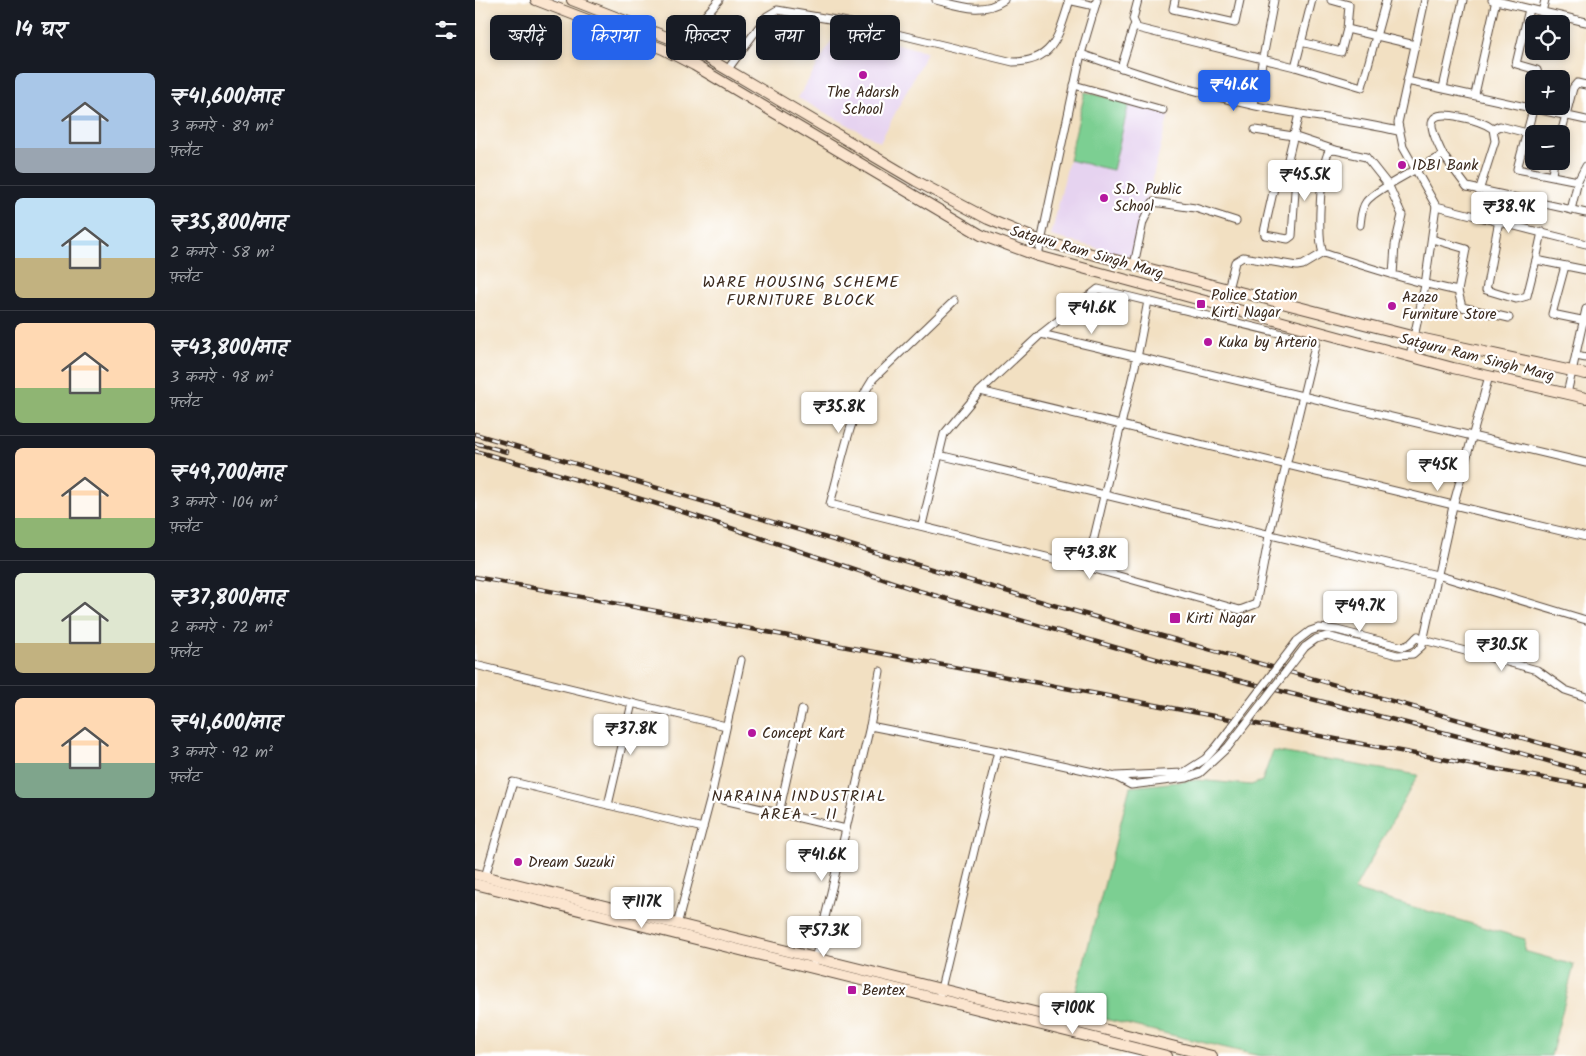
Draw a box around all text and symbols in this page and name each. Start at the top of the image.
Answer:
text: 14 घर [15,14,65,47]
chip: खरीदें [490,15,562,60]
chip: किराया [572,15,656,60]
chip: फ़िल्टर [666,15,746,60]
chip: नया [756,15,820,60]
chip: फ़्लैट [830,15,900,60]
map controls [1525,15,1570,170]
button: locate [1525,15,1570,60]
icon: filters [432,16,460,44]
marker: The Adarsh School [857,69,869,81]
pin: ₹41.6K [1193,70,1275,112]
button: + [1525,70,1570,115]
text: ₹41.6K [1209,73,1259,98]
text: ₹41,600/माह [170,81,281,114]
place label: The Adarsh School [827,81,899,122]
icon: home [55,93,115,153]
text: 3 कमरे · 89 m² [170,114,273,139]
button: − [1525,125,1570,170]
text: फ़्लैट [170,139,201,164]
place label: IDBI Bank [1412,154,1479,178]
marker: IDBI Bank [1396,159,1408,171]
pin: ₹45.5K [1264,160,1346,202]
text: ₹45.5K [1279,163,1331,188]
place label: S.D. Public School [1114,178,1182,219]
marker: S.D. Public School [1098,192,1110,204]
pin: ₹38.9K [1468,192,1550,234]
text: ₹38.9K [1482,195,1536,220]
text: ₹35,800/माह [170,207,286,240]
icon: home [55,218,115,278]
street label: Satguru Ram Singh Marg [1007,220,1166,286]
text: 2 कमरे · 58 m² [170,240,274,265]
text: फ़्लैट [170,265,201,290]
district label: WARE HOUSING SCHEME FURNITURE BLOCK [702,270,900,313]
place label: Police Station Kirti Nagar [1211,284,1298,325]
place label: Azazo Furniture Store [1402,286,1497,327]
pin: ₹41.6K [1051,292,1133,335]
text: ₹41.6K [1067,296,1117,321]
marker: Police Station Kirti Nagar [1195,298,1207,310]
marker: Azazo Furniture Store [1386,300,1398,312]
street label: Satguru Ram Singh Marg [1397,327,1557,389]
place label: Kuka by Arterio [1218,331,1317,355]
text: ₹43,800/माह [170,332,287,365]
marker: Kuka by Arterio [1202,336,1214,348]
icon: home [55,343,115,403]
text: 3 कमरे · 98 m² [170,365,273,390]
text: फ़्लैट [170,390,201,415]
pin: ₹35.8K [798,392,880,434]
text: ₹35.8K [812,395,866,420]
pin: ₹45K [1408,450,1468,492]
text: ₹45K [1418,453,1458,478]
text: ₹49,700/माह [170,457,284,490]
icon: home [55,468,115,528]
text: 3 कमरे · 104 m² [170,490,278,515]
text: फ़्लैट [170,515,201,540]
pin: ₹43.8K [1049,538,1131,580]
text: ₹43.8K [1063,541,1117,566]
text: ₹37,800/माह [170,582,286,615]
pin: ₹49.7K [1319,590,1401,633]
icon: home [55,593,115,653]
text: ₹49.7K [1334,594,1386,619]
place label: Kirti Nagar [1186,607,1256,631]
marker: Kirti Nagar [1168,611,1182,625]
text: 2 कमरे · 72 m² [170,615,273,640]
pin: ₹30.5K [1461,630,1543,672]
text: ₹30.5K [1476,633,1528,658]
text: फ़्लैट [170,640,201,665]
text: ₹41,600/माह [170,707,281,740]
pin: ₹37.8K [590,714,672,756]
text: ₹37.8K [604,717,658,742]
icon: home [55,718,115,778]
place label: Concept Kart [762,722,845,746]
marker: Concept Kart [746,727,758,739]
text: 3 कमरे · 92 m² [170,740,273,765]
text: फ़्लैट [170,765,201,790]
district label: NARAINA INDUSTRIAL AREA - II [711,784,887,827]
pin: ₹41.6K [781,840,863,882]
text: ₹41.6K [797,843,847,868]
place label: Dream Suzuki [528,851,615,875]
marker: Dream Suzuki [512,856,524,868]
pin: ₹117K [607,886,677,929]
text: ₹117K [622,890,662,915]
pin: ₹57.3K [783,916,865,958]
text: ₹57.3K [798,919,850,944]
place label: Bentex [862,979,906,1003]
marker: Bentex [846,984,858,996]
pin: ₹100K [1038,992,1108,1035]
text: ₹100K [1051,996,1095,1021]

